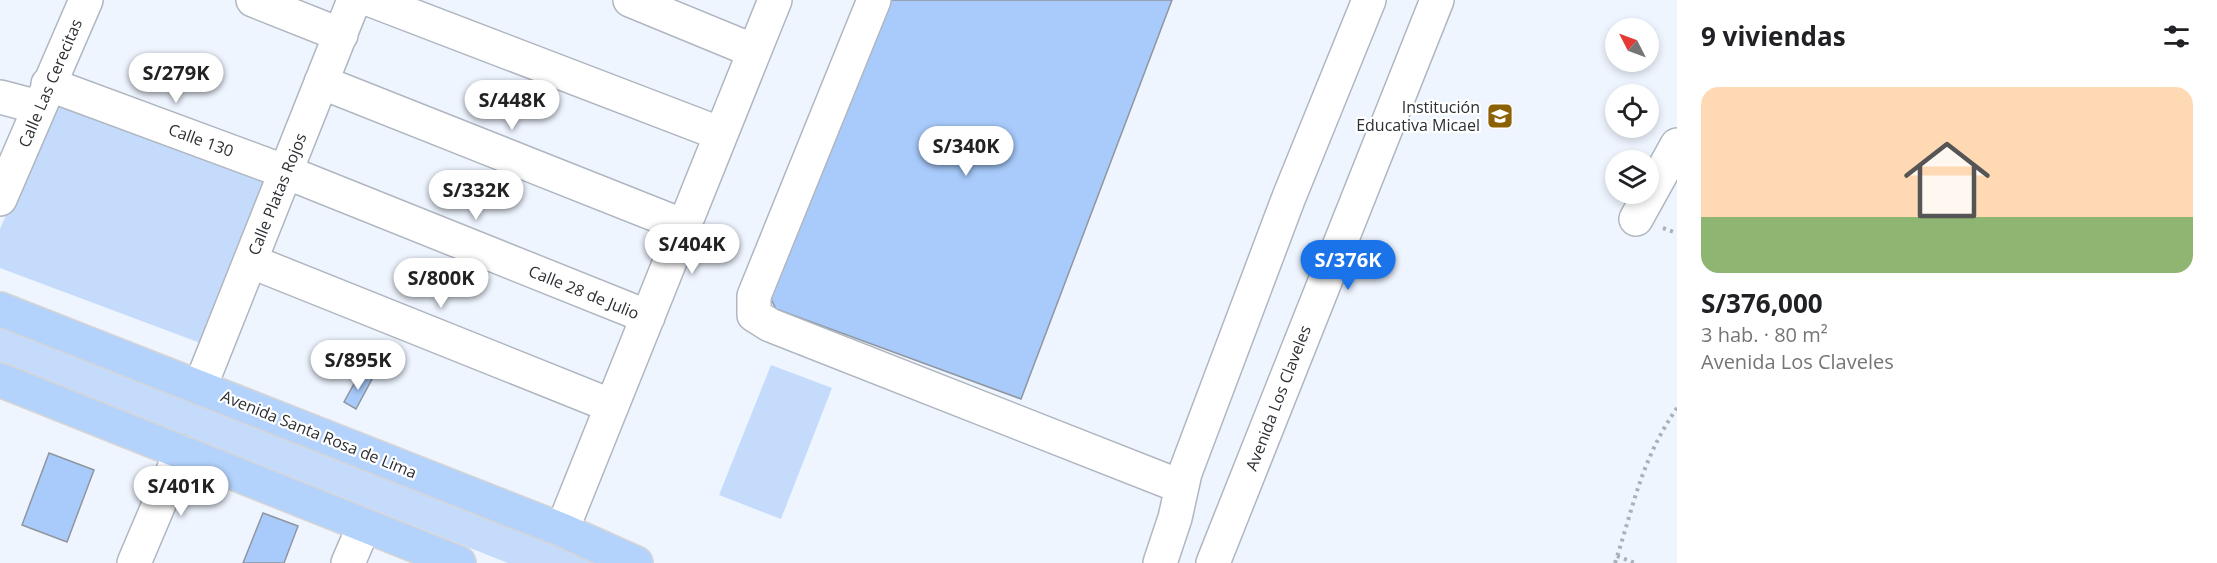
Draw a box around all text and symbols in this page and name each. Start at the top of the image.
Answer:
street label: Calle Las Cerecitas [13,15,87,151]
north arrow [1605,18,1659,72]
map controls [1605,18,1659,204]
text: 9 viviendas [1701,18,1846,54]
icon: filters [2160,20,2193,53]
pin: S/279K [127,53,225,104]
text: S/279K [143,59,209,86]
pin: S/448K [463,80,561,131]
button: locate [1605,84,1659,138]
text: S/448K [479,86,545,113]
place label: Institución Educativa Micael [1356,96,1480,136]
school or university icon: Institución Educativa Micael [1485,101,1515,131]
street label: Calle 130 [165,118,237,162]
pin: S/340K [917,126,1015,177]
icon: home [1893,126,2001,234]
street label: Calle Platas Rojos [242,130,312,258]
text: S/340K [933,132,999,159]
button: layers [1605,150,1659,204]
pin: S/332K [427,170,525,221]
text: S/332K [443,176,509,203]
pin: S/404K [643,224,741,275]
text: S/404K [659,230,725,257]
pin: S/376K [1299,240,1397,291]
text: S/376K [1315,246,1381,273]
pin: S/800K [392,258,490,309]
street label: Calle 28 de Julio [525,260,643,324]
text: S/800K [408,264,474,291]
text: S/376,000 [1701,285,1823,321]
text: 3 hab. · 80 m² [1701,321,1828,348]
street label: Avenida Los Claveles [1240,322,1316,474]
pin: S/895K [309,340,407,391]
text: S/895K [325,346,391,373]
text: Avenida Los Claveles [1701,348,1894,375]
street label: Avenida Santa Rosa de Lima [218,385,420,483]
pin: S/401K [132,466,230,517]
text: S/401K [148,472,214,499]

